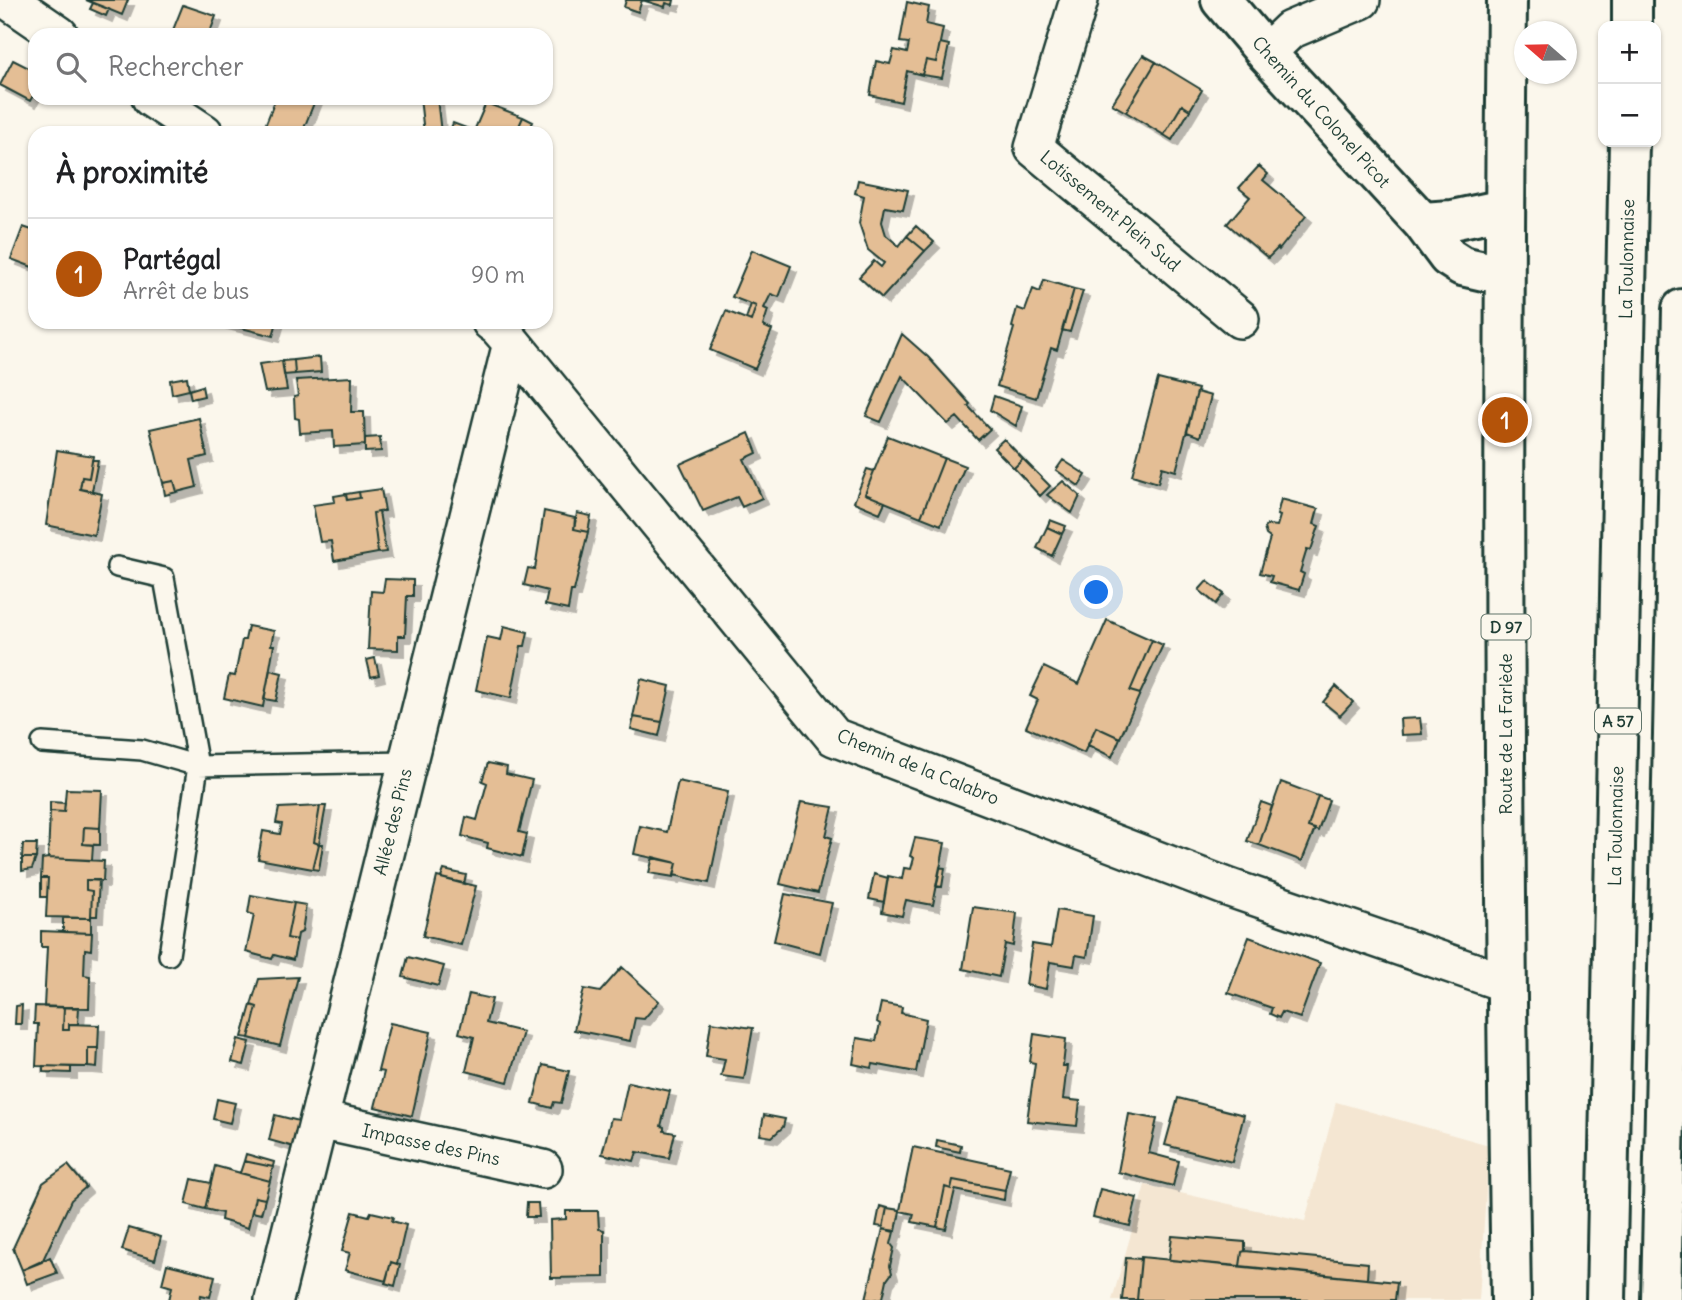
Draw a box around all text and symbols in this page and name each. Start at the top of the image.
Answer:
north arrow [1514,21,1577,84]
map controls [1598,21,1661,147]
button: + [1598,21,1661,84]
search box [28,28,553,105]
street label: Chemin du Colonel Picot [1247,31,1396,192]
icon: search [52,48,90,86]
text: Rechercher [108,50,244,83]
button: − [1598,84,1661,147]
street label: Lotissement Plein Sud [1035,145,1186,276]
text: À proximité [56,153,208,191]
street label: La Toulonnaise [1614,199,1639,319]
text: Partégal [123,243,221,276]
text: 1 [74,260,84,289]
text: 90 m [471,260,525,289]
text: Arrêt de bus [123,276,249,305]
pin: 1 [1482,394,1528,446]
your location [1079,575,1113,609]
road number: D 97 [1482,614,1530,640]
street label: Route de La Farlède [1494,653,1517,815]
road number: A 57 [1595,708,1641,734]
street label: Chemin de la Calabro [834,723,1003,810]
street label: Allée des Pins [368,766,417,878]
street label: La Toulonnaise [1603,766,1628,886]
street label: Impasse des Pins [360,1119,502,1170]

